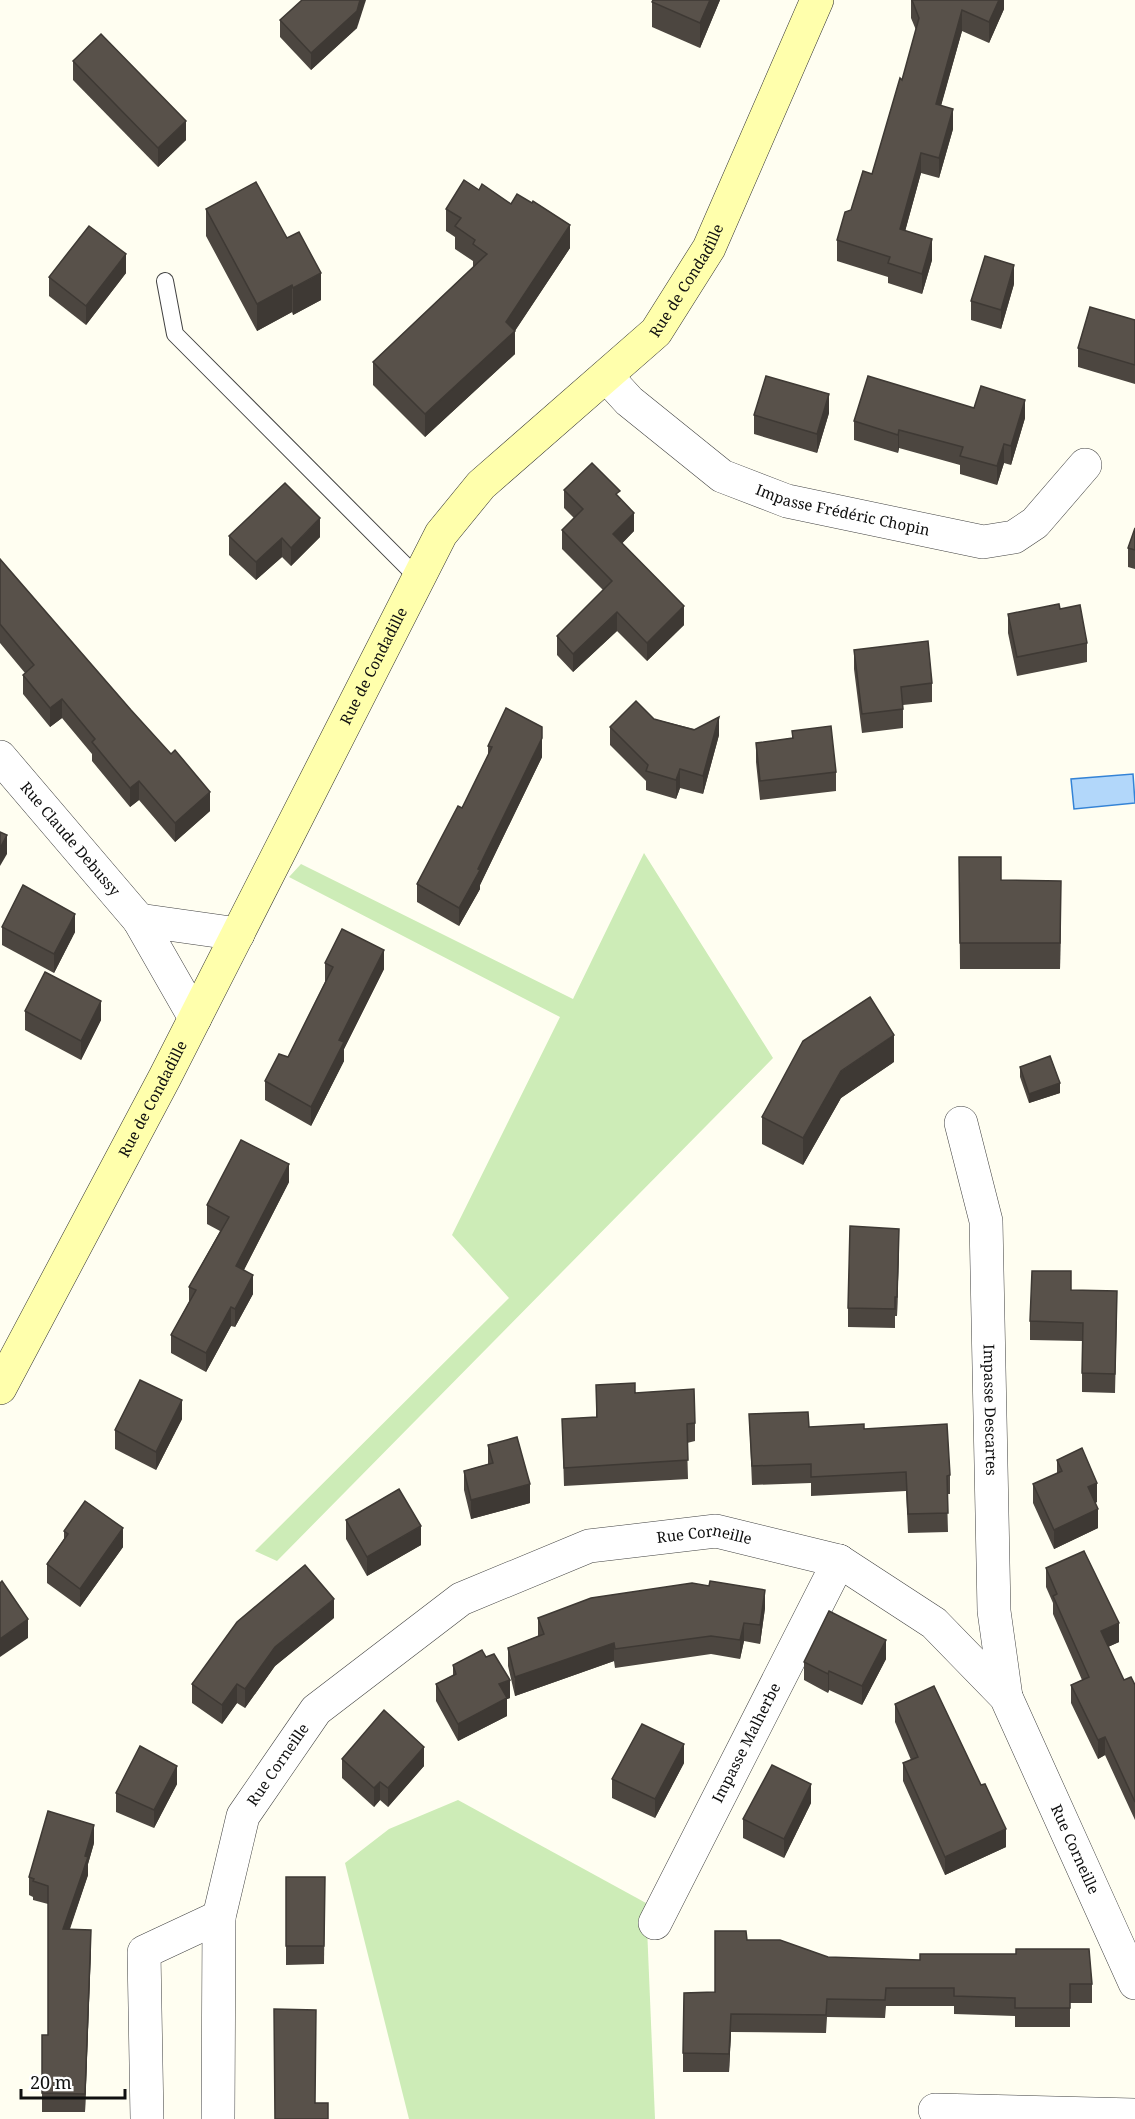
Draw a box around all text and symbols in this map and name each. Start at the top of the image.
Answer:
street label: Rue de Condadille [644,220,727,341]
street label: Impasse Frédéric Chopin [753,479,932,540]
street label: Rue de Condadille [335,604,411,728]
street label: Rue Claude Debussy [17,777,126,900]
street label: Rue de Condadille [113,1037,191,1160]
street label: Impasse Descartes [980,1344,1002,1476]
street label: Rue Corneille [656,1520,754,1548]
street label: Impasse Malherbe [707,1679,784,1806]
street label: Rue Corneille [242,1719,313,1809]
street label: Rue Corneille [1047,1801,1105,1897]
scale bar [21,2062,124,2100]
text: 20 m [30,2070,72,2094]

